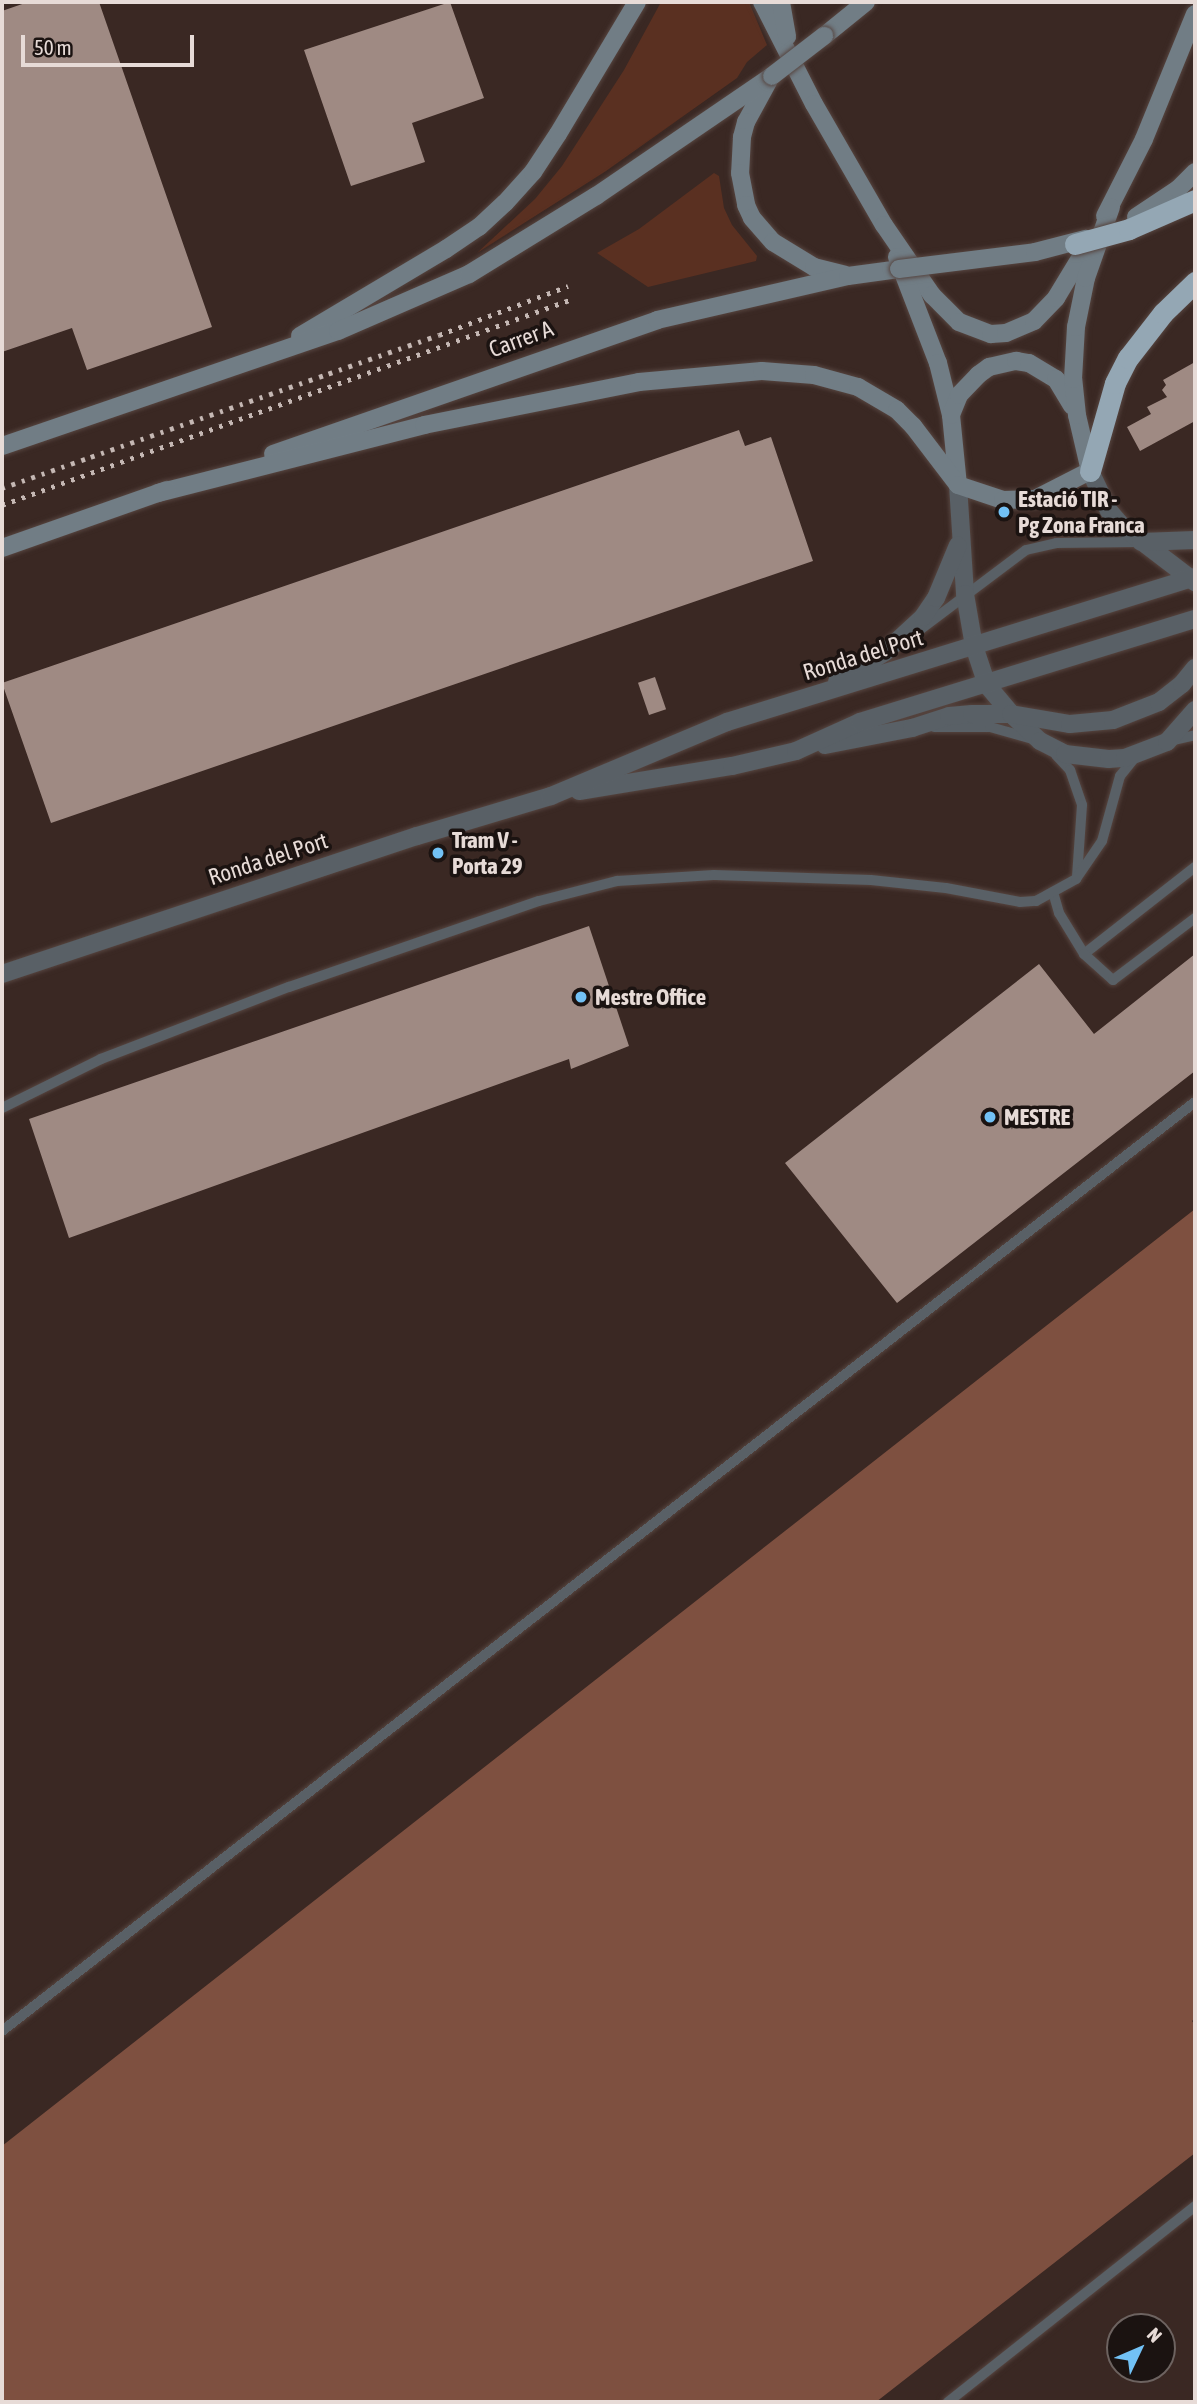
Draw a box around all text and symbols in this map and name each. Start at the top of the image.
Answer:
scale bar [24,21,198,65]
text: 50 m [34,35,72,59]
street label: Carrer A [485,315,557,363]
place label: Estació TIR - Pg Zona Franca [1018,485,1145,539]
marker: Estació TIR - Pg Zona Franca [996,504,1012,520]
street label: Ronda del Port [800,624,926,686]
place label: Tram V - Porta 29 [452,826,522,880]
street label: Ronda del Port [205,827,331,891]
marker: Tram V - Porta 29 [430,845,446,861]
place label: Mestre Office [595,983,706,1011]
marker: Mestre Office [573,989,589,1005]
place label: MESTRE [1004,1103,1070,1131]
marker: MESTRE [982,1109,998,1125]
north arrow [1106,2313,1176,2383]
text: N [1143,2323,1166,2346]

